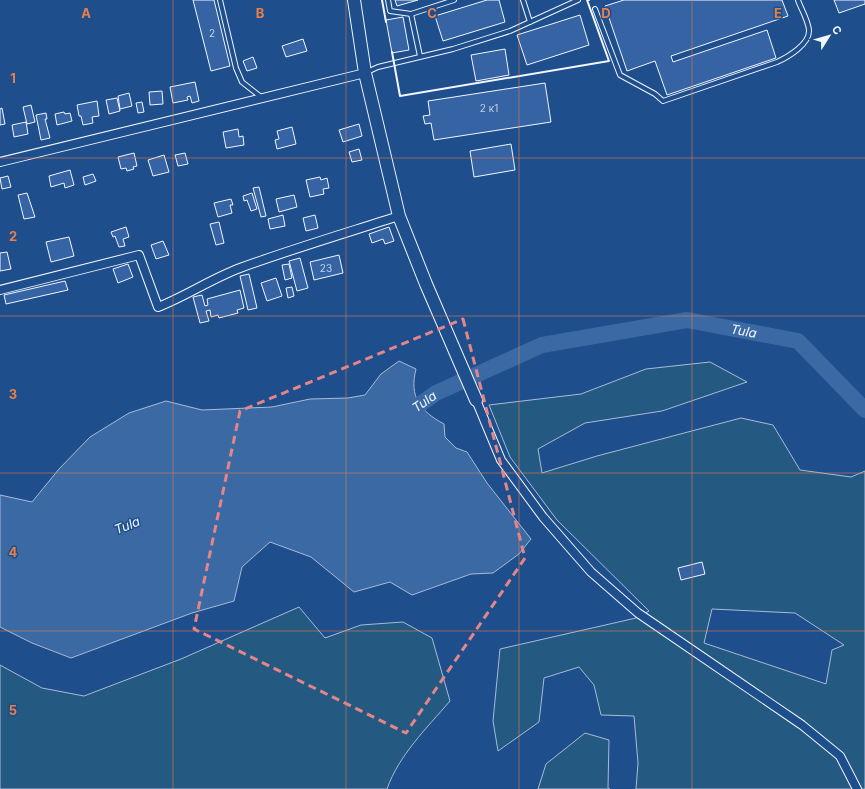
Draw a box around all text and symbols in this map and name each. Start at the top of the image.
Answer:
text: A [81,5,91,21]
text: B [256,5,265,21]
text: C [427,5,437,21]
text: D [601,5,611,21]
text: E [774,5,782,21]
north arrow [809,16,849,56]
text: С [829,23,845,37]
house number: 2 [209,27,215,39]
text: 1 [10,70,16,86]
house number: 2 к1 [480,102,498,114]
text: 2 [9,228,17,244]
house number: 23 [320,262,332,274]
water label: Tula [729,320,758,341]
text: 3 [9,386,17,402]
water label: Tula [409,387,439,416]
water label: Tula [112,513,142,537]
text: 4 [9,544,18,560]
text: 5 [9,702,17,718]

